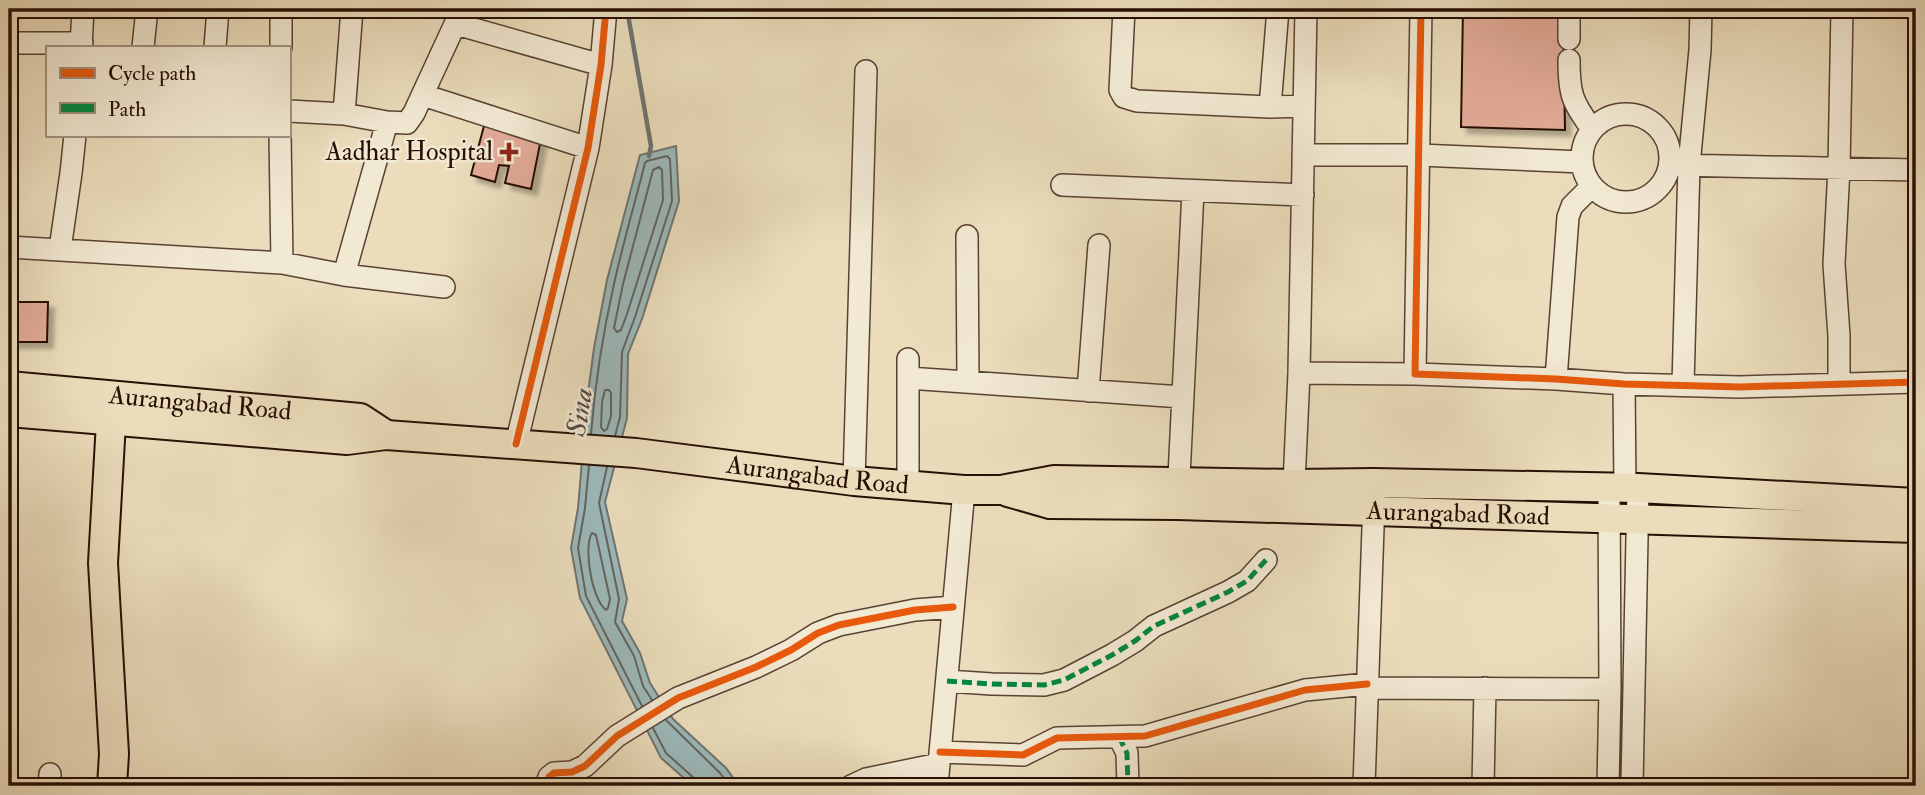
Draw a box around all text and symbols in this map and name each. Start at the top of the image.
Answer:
legend [46,46,290,136]
text: Cycle path [108,60,196,87]
text: Path [108,96,146,123]
place label: Aadhar Hospital [325,136,493,169]
marker: Aadhar Hospital [499,142,519,162]
street label: Aurangabad Road [106,379,293,428]
water label: Sina [559,385,601,440]
street label: Aurangabad Road [723,449,910,501]
street label: Aurangabad Road [1365,495,1550,533]

